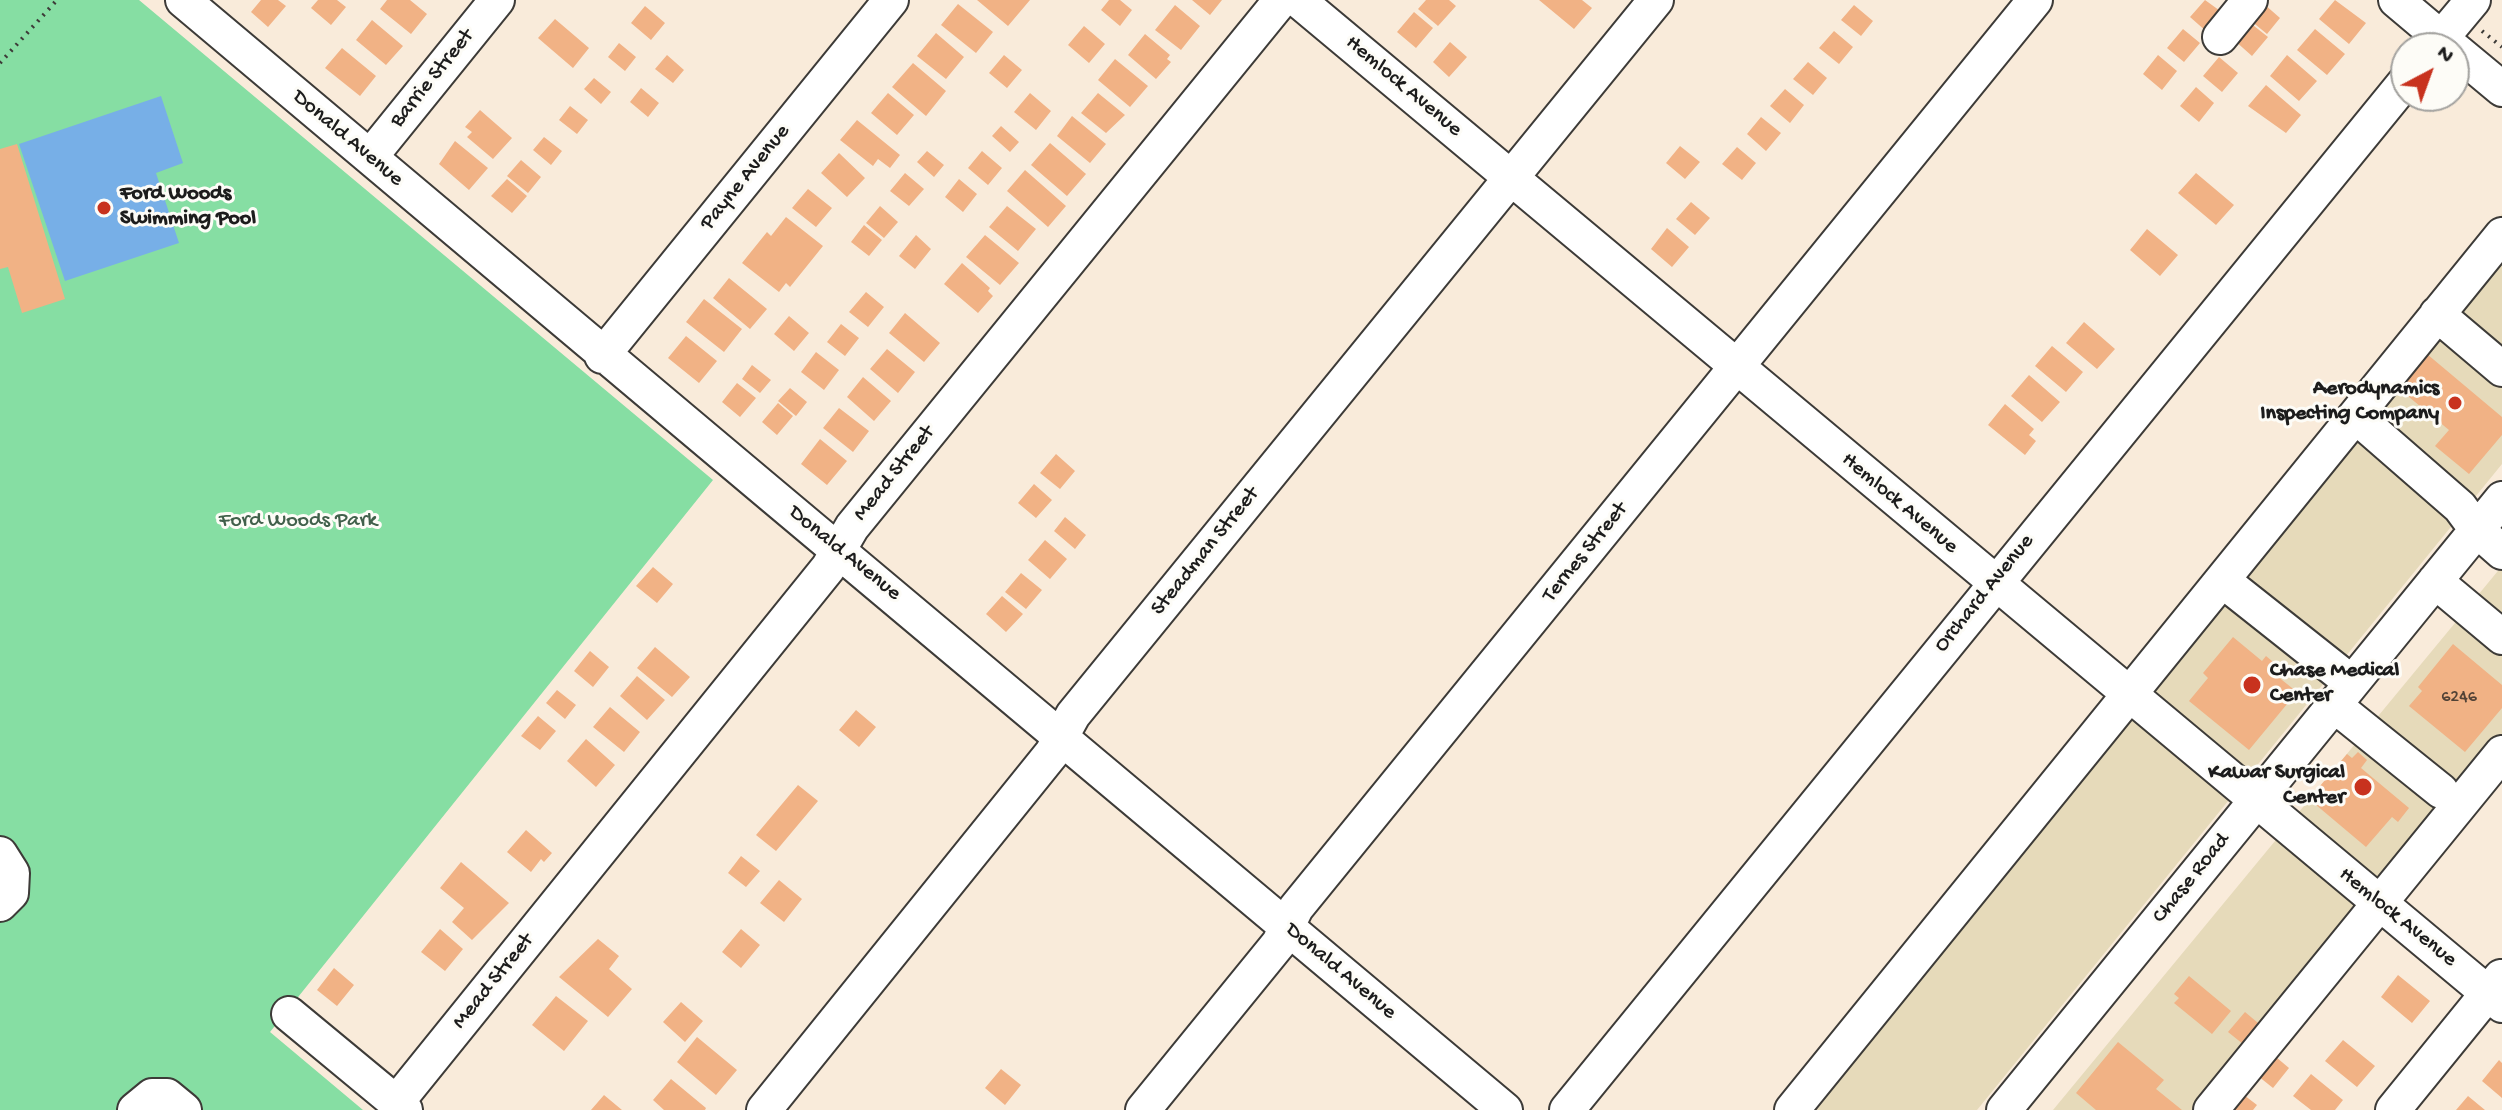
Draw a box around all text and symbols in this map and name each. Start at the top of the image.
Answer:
street label: Barrie Street [385,24,481,134]
street label: Hemlock Avenue [1339,30,1467,144]
north arrow [2390,32,2470,112]
text: N [2430,41,2458,70]
street label: Donald Avenue [286,85,408,193]
street label: Payne Avenue [695,120,797,236]
place label: Ford Woods Swimming Pool [120,182,256,234]
marker: Ford Woods Swimming Pool [95,199,113,217]
place label: Aerodynamics Inspecting Company [2260,377,2439,428]
marker: Aerodynamics Inspecting Company [2446,394,2464,412]
street label: Mead Street [848,421,942,527]
street label: Hemlock Avenue [1835,447,1963,561]
street label: Steadman Street [1146,482,1266,622]
street label: Ternes Street [1538,498,1634,608]
street label: Donald Avenue [782,500,906,608]
park label: Ford Woods Park [219,509,377,535]
street label: Orchard Avenue [1929,530,2041,658]
place label: Chase Medical Center [2270,659,2399,710]
marker: Chase Medical Center [2241,674,2263,696]
house number: 6246 [2441,687,2477,709]
place label: Kawar Surgical Center [2208,761,2345,812]
marker: Kawar Surgical Center [2352,776,2374,798]
street label: Chase Road [2148,828,2236,930]
street label: Hemlock Avenue [2333,862,2461,974]
street label: Donald Avenue [1279,918,1401,1026]
street label: Mead Street [447,929,541,1035]

